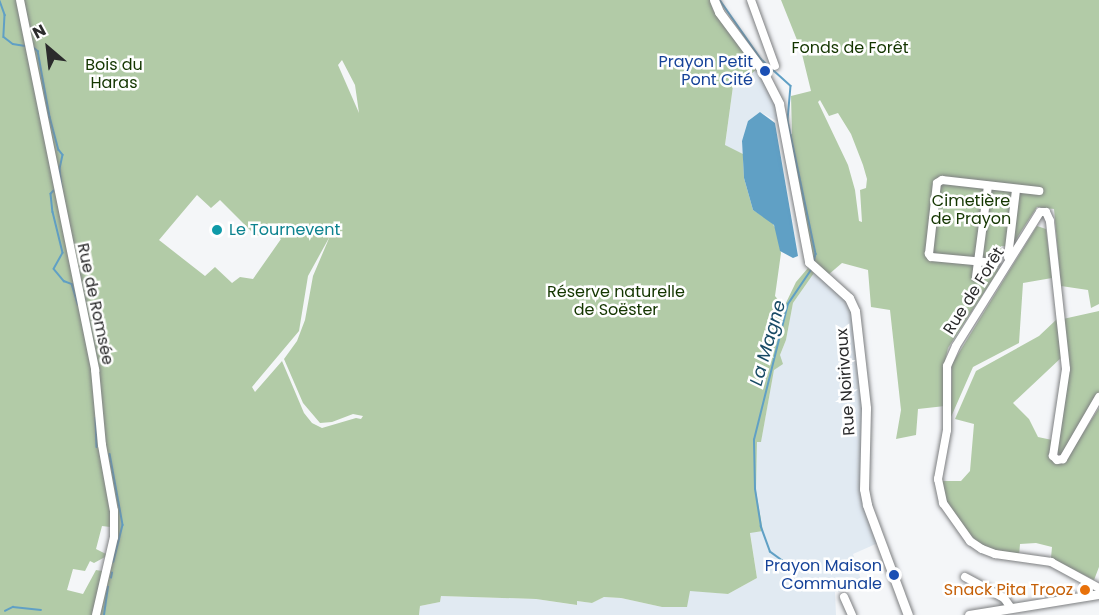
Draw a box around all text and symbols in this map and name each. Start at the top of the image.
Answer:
north arrow [18,18,78,78]
text: N [29,19,50,45]
park label: Fonds de Forêt [791,38,909,58]
place label: Prayon Petit Pont Cité [658,52,753,90]
park label: Bois du Haras [85,55,143,93]
marker: Prayon Petit Pont Cité [758,64,772,78]
park label: Cimetière de Prayon [931,191,1011,229]
place label: Le Tournevent [229,220,340,240]
marker: Le Tournevent [210,223,224,237]
street label: Rue de Romsée [73,241,117,367]
street label: Rue de Forêt [940,244,1008,338]
park label: Réserve naturelle de Soëster [547,282,685,320]
water label: La Magne [746,298,790,388]
street label: Rue Noirivaux [833,328,859,436]
place label: Prayon Maison Communale [765,556,882,594]
marker: Prayon Maison Communale [887,568,901,582]
place label: Snack Pita Trooz [944,580,1073,600]
marker: Snack Pita Trooz [1078,583,1092,597]

